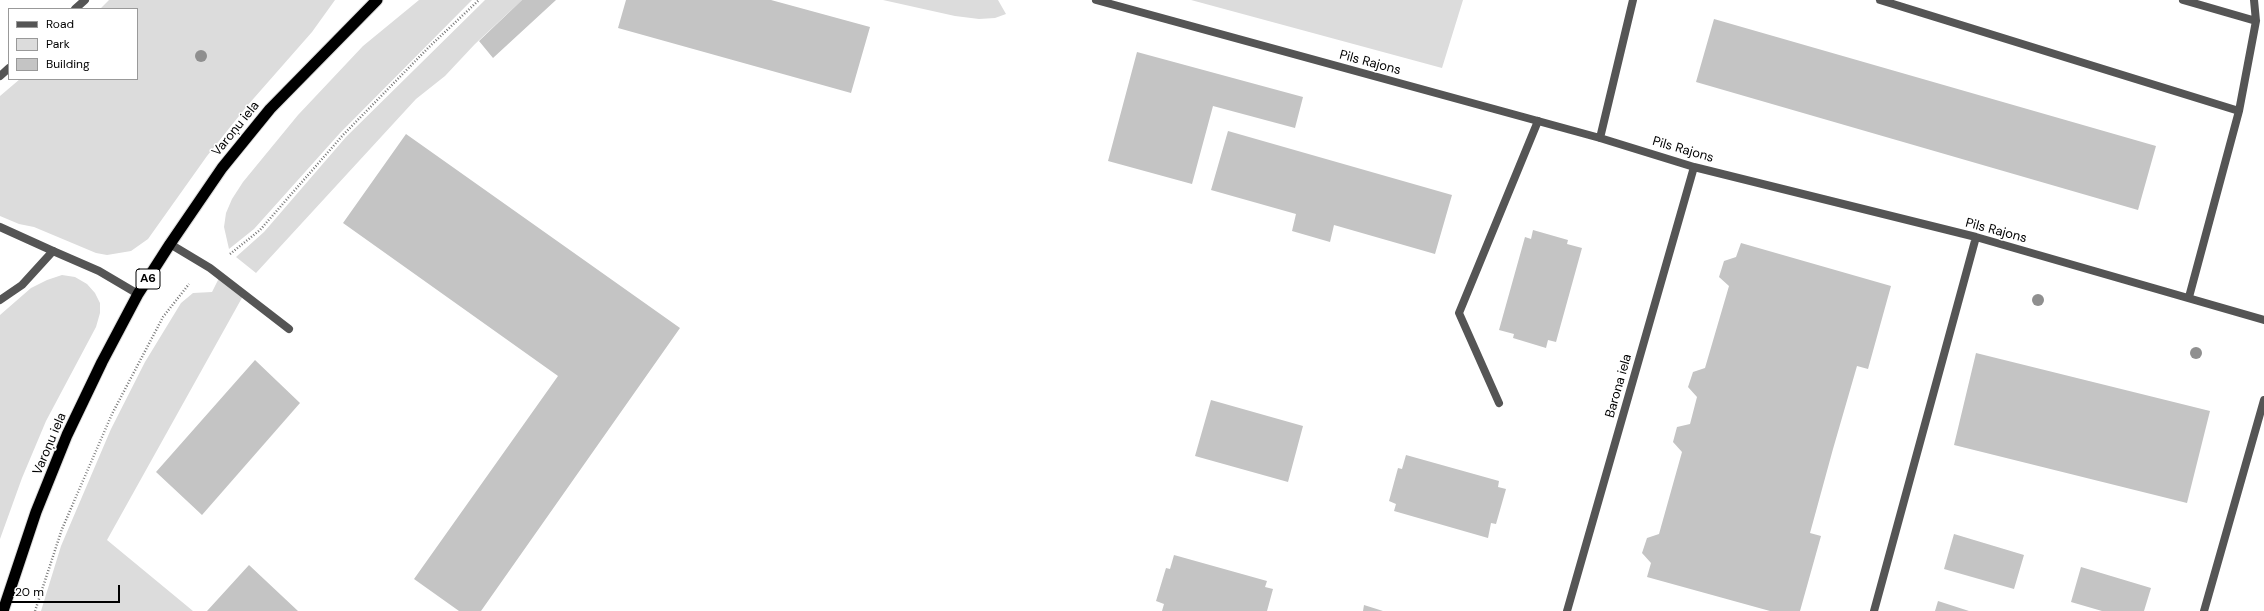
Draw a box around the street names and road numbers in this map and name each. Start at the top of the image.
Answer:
street label: Pils Rajons [1338,47,1402,79]
street label: Varoņu iela [209,98,263,160]
street label: Pils Rajons [1651,134,1715,166]
street label: Pils Rajons [1964,215,2028,247]
road number: A6 [136,269,160,289]
street label: Barona iela [1602,352,1636,420]
street label: Varoņu iela [30,411,70,477]

